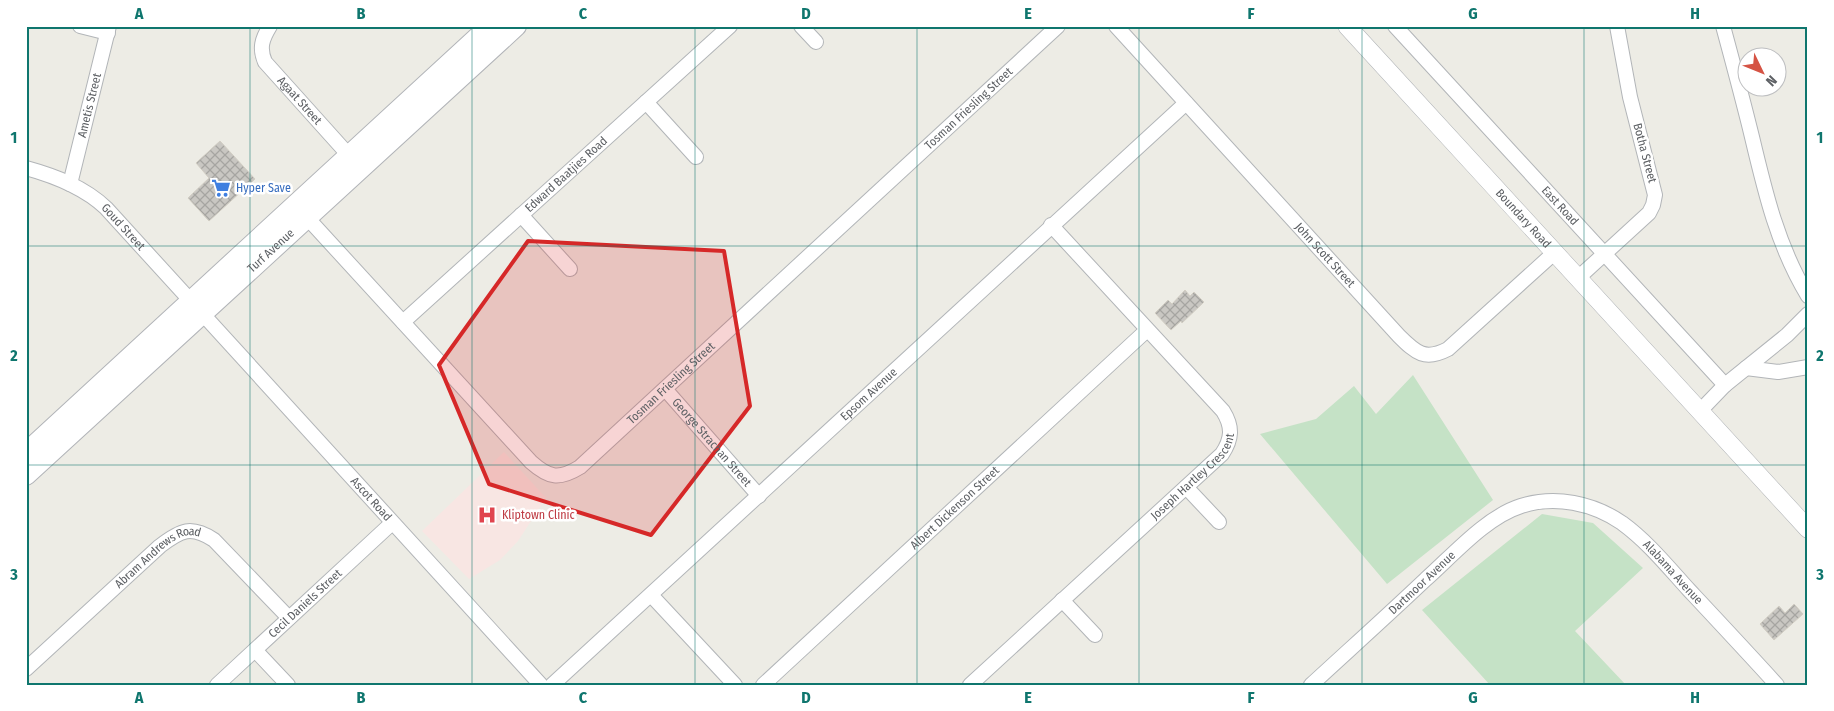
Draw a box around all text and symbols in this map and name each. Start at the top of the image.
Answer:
text: A [134,4,144,23]
text: B [357,4,366,23]
text: C [579,4,588,23]
text: D [801,4,811,23]
text: E [1024,4,1032,23]
text: F [1247,4,1255,23]
text: G [1468,4,1478,23]
text: H [1690,4,1700,23]
north arrow [1736,48,1786,98]
street label: Tosman Friesling Street [922,64,1015,152]
street label: Ametis Street [75,72,104,139]
text: N [1762,72,1780,89]
street label: Agaat Street [274,74,325,128]
street label: Botha Street [1630,122,1660,185]
text: 1 [11,128,17,147]
text: 1 [1817,128,1823,147]
street label: Edward Baatjies Road [522,134,610,215]
supermarket icon: Hyper Save [210,177,232,199]
place label: Hyper Save [236,181,291,195]
street label: East Road [1539,183,1582,228]
street label: Boundary Road [1493,186,1554,251]
street label: Goud Street [99,201,148,253]
street label: John Scott Street [1292,220,1358,290]
street label: Turf Avenue [245,226,297,276]
street label: Tosman Friesling Street [624,339,718,427]
text: 2 [9,346,18,365]
text: 2 [1815,346,1824,365]
street label: Epsom Avenue [838,365,900,424]
street label: George Strachan Street [669,395,754,489]
street label: Joseph Hartley Crescent [1148,432,1237,523]
street label: Albert Dickenson Street [907,463,1002,552]
street label: Ascot Road [348,474,395,524]
hospital icon: Kliptown Clinic [476,504,498,526]
place label: Kliptown Clinic [502,508,575,522]
street label: Abram Andrews Road [112,524,203,591]
street label: Alabama Avenue [1640,537,1706,607]
street label: Dartmoor Avenue [1386,548,1458,617]
text: 3 [9,565,18,584]
text: 3 [1815,565,1824,584]
street label: Cecil Daniels Street [266,566,345,641]
text: A [134,688,144,707]
text: B [357,688,366,707]
text: C [579,688,588,707]
text: D [801,688,811,707]
text: E [1024,688,1032,707]
text: F [1247,688,1255,707]
text: G [1468,688,1478,707]
text: H [1690,688,1700,707]

